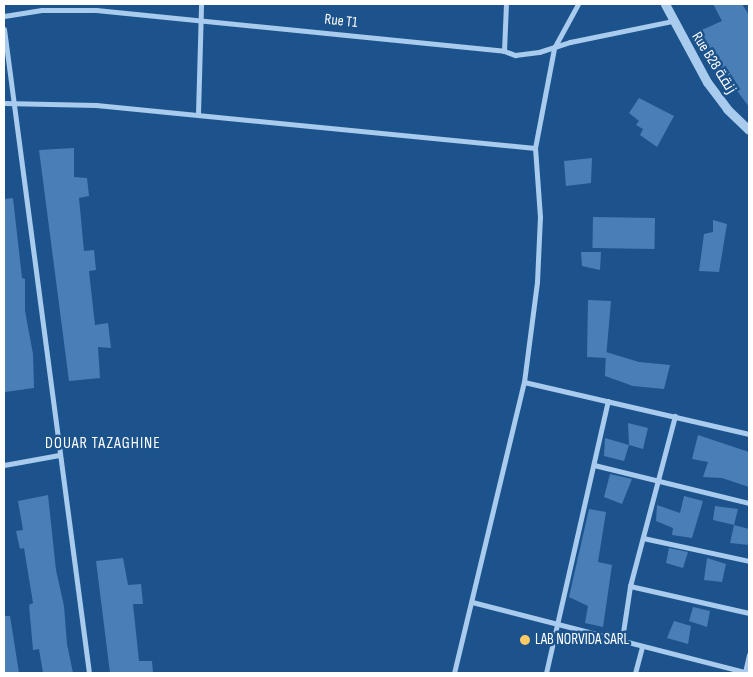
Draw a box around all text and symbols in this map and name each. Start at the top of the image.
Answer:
street label: Rue T1 [324,10,358,32]
street label: Rue B28 زنقة [688,29,740,97]
district label: DOUAR TAZAGHINE [43,434,163,454]
place label: LAB NORVIDA SARL [535,631,629,649]
marker: LAB NORVIDA SARL [519,634,531,646]

